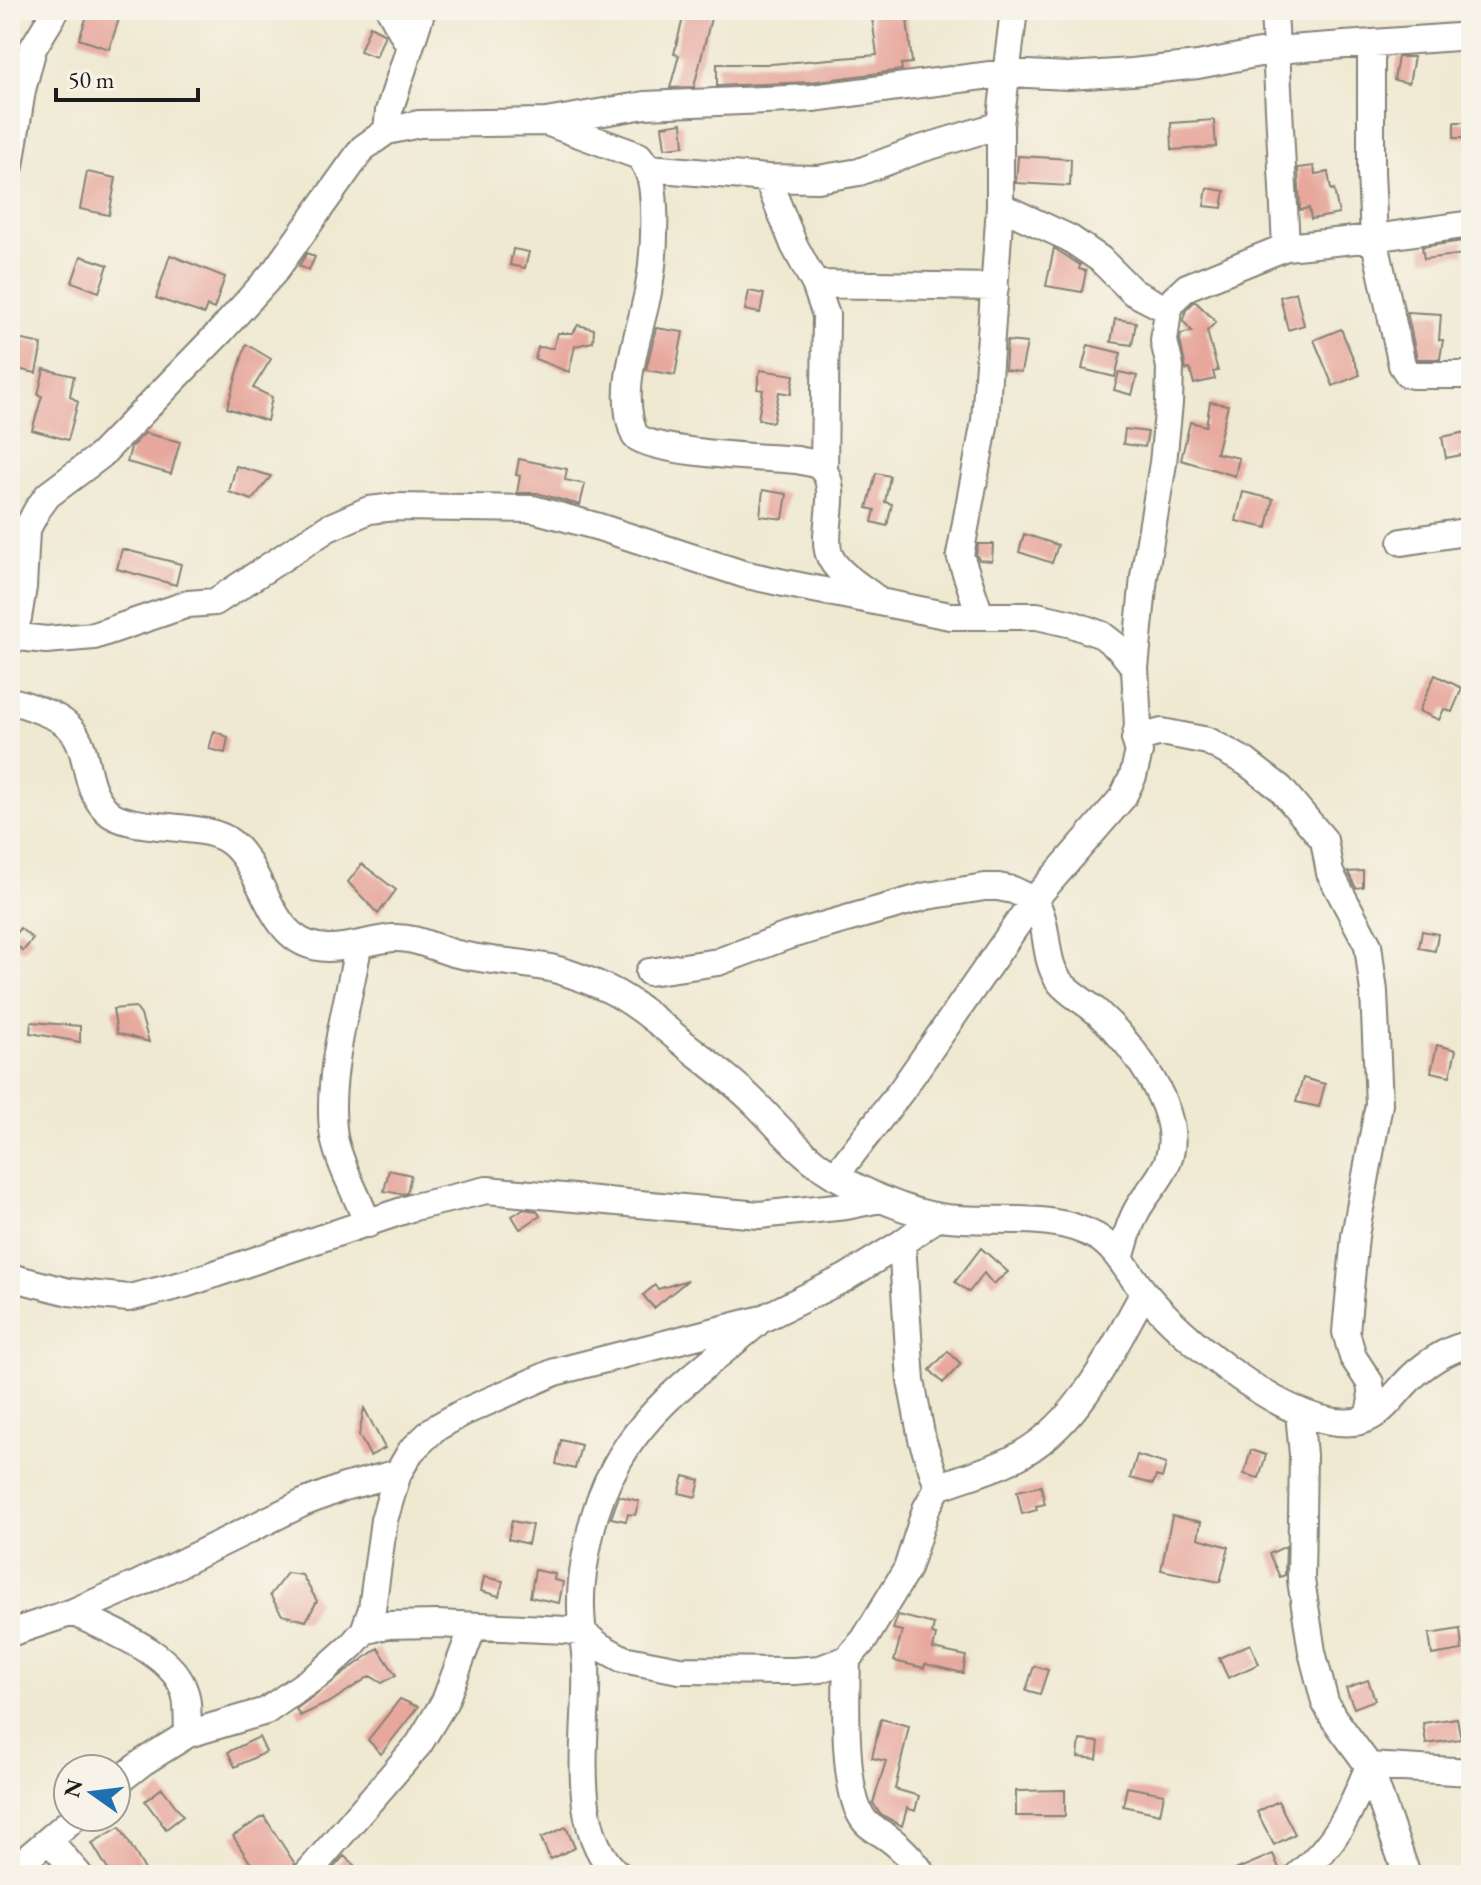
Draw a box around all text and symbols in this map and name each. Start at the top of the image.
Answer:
scale bar [56,52,198,102]
text: 50 m [68,64,115,95]
north arrow [52,1753,132,1833]
text: N [57,1776,89,1800]

